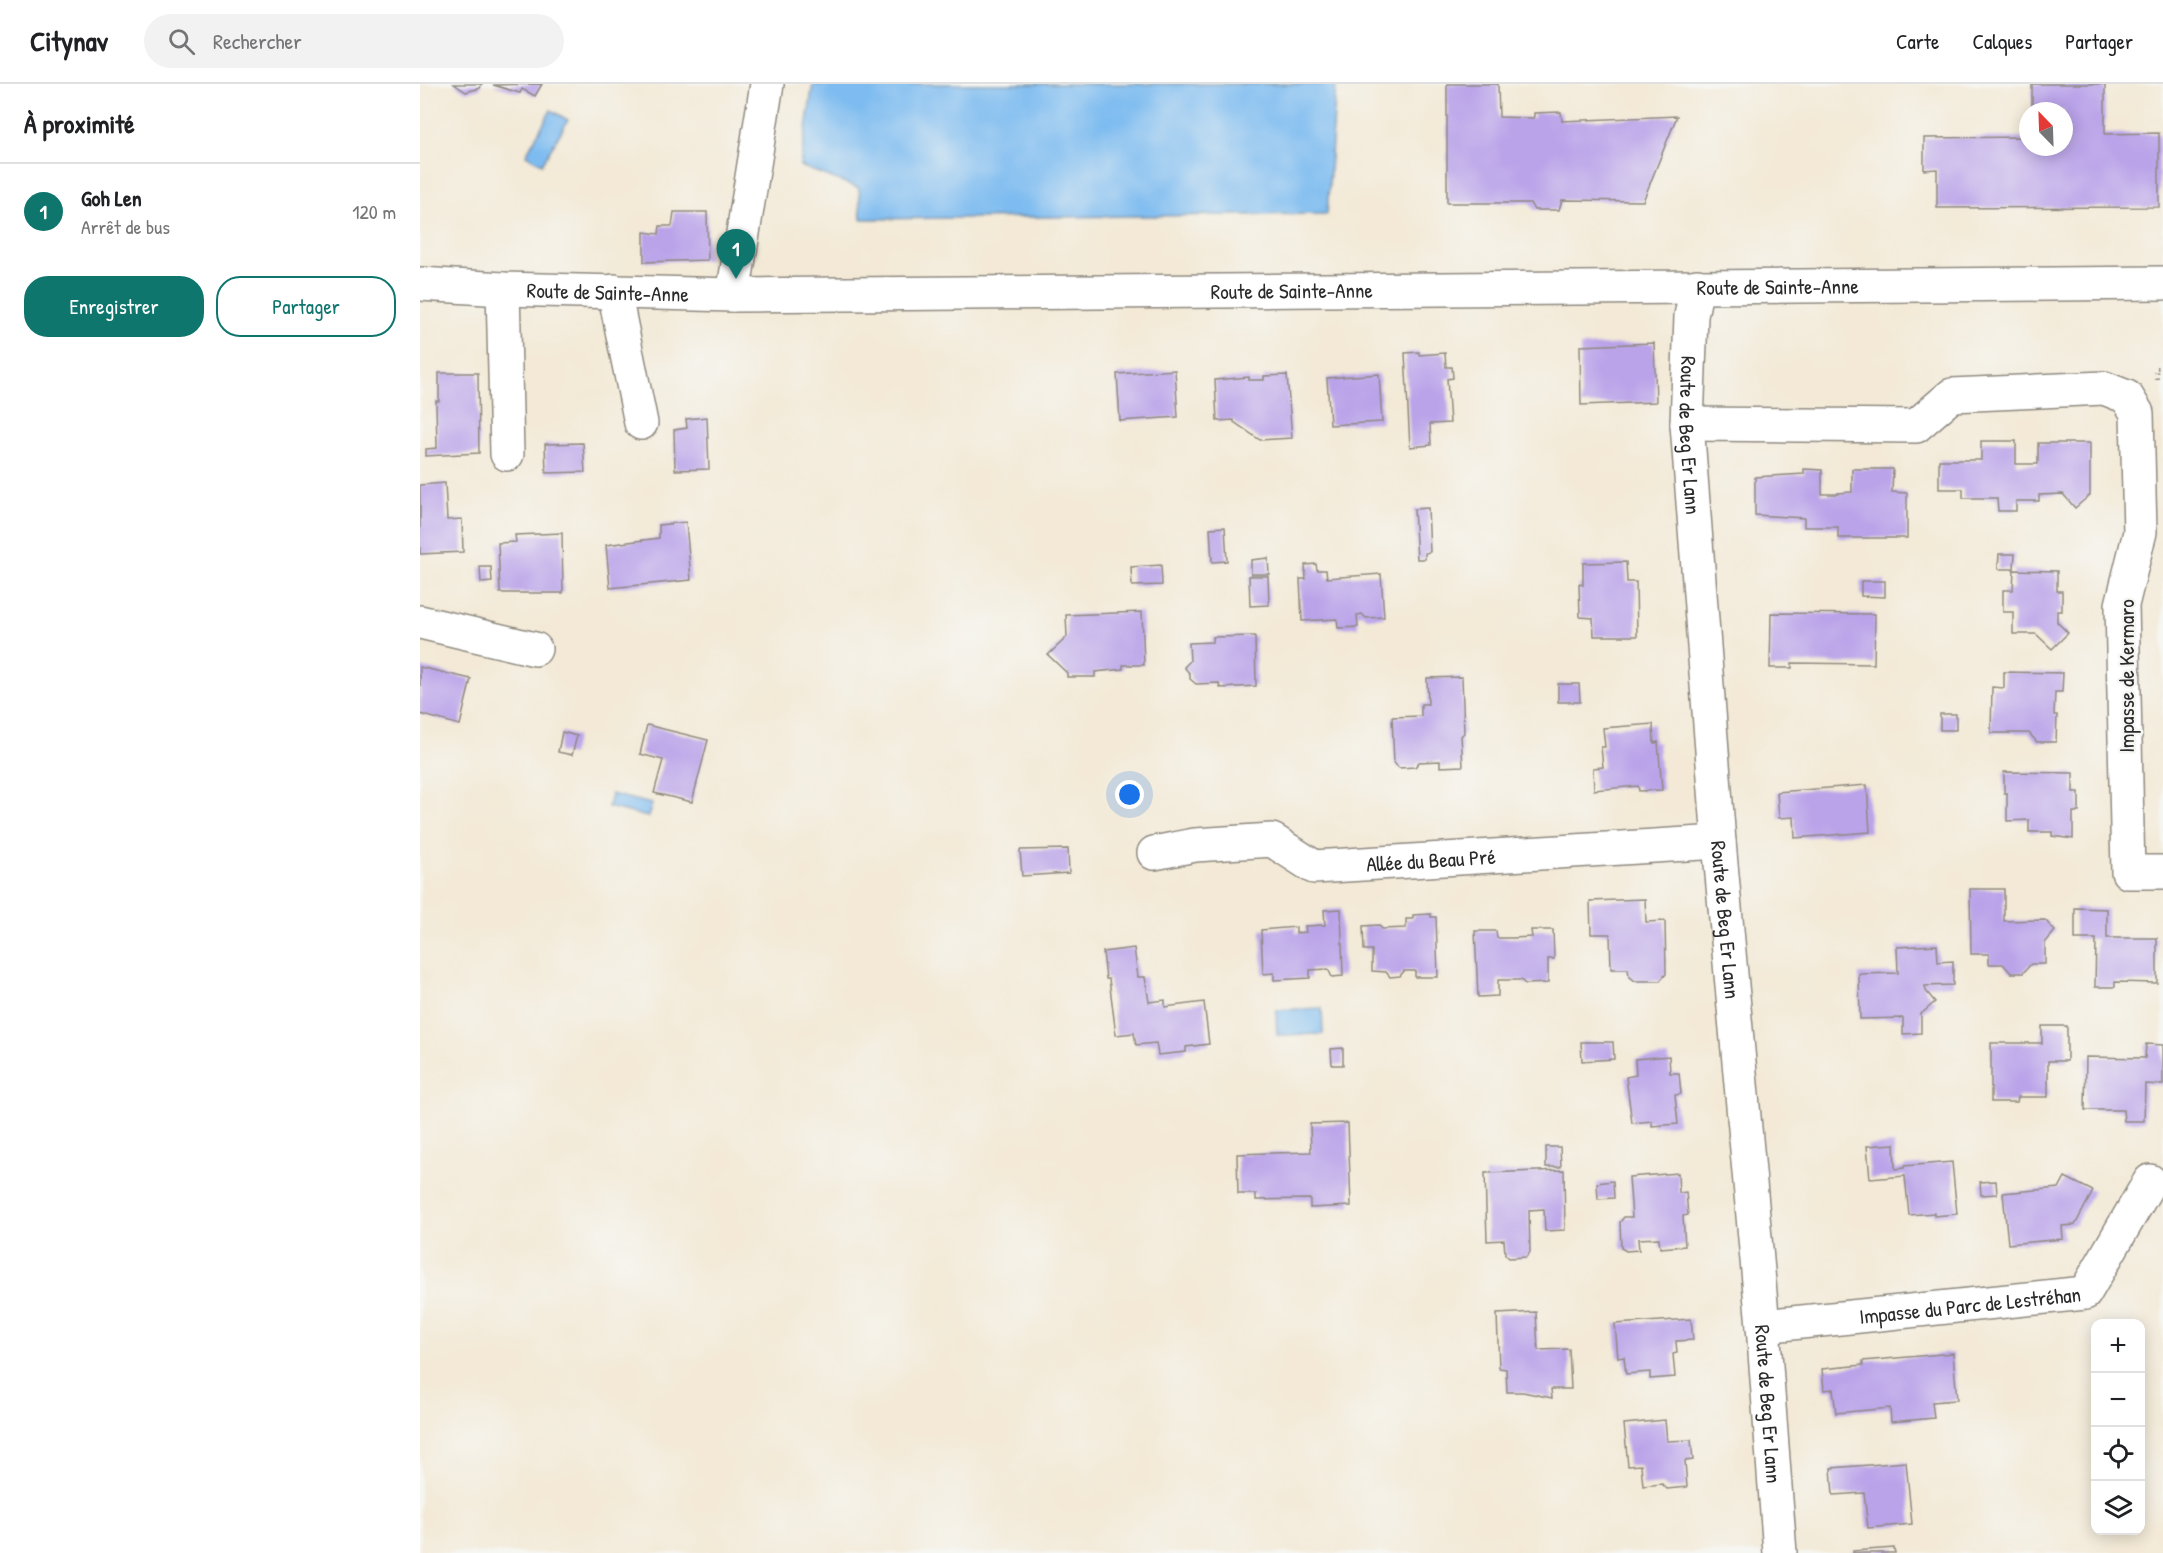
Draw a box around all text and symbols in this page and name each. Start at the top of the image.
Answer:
search box [144,14,564,68]
text: Citynav [30,22,108,60]
icon: search [165,25,198,58]
text: Rechercher [213,26,302,56]
text: Carte [1896,27,1939,56]
text: Calques [1972,27,2032,56]
text: Partager [2065,27,2133,56]
north arrow [2019,102,2073,156]
text: À proximité [24,106,135,141]
text: Goh Len [81,183,142,213]
text: 1 [40,198,47,225]
text: 120 m [352,198,396,225]
text: Arrêt de bus [81,213,170,240]
pin: 1 [716,230,756,279]
street label: Route de Sainte-Anne [1697,271,1859,301]
street label: Route de Sainte-Anne [526,275,689,308]
street label: Route de Sainte-Anne [1211,275,1373,305]
button: Enregistrer [24,276,204,337]
button: Partager [216,276,396,337]
street label: Route de Beg Er Lann [1673,355,1708,516]
street label: Impasse de Kermaro [2112,599,2141,753]
your location [1115,780,1144,809]
street label: Route de Beg Er Lann [1704,839,1748,1000]
street label: Allée du Beau Pré [1365,841,1496,878]
street label: Impasse du Parc de Lestréhan [1858,1279,2082,1331]
map controls [2091,1319,2145,1535]
button: + [2091,1319,2145,1373]
street label: Route de Beg Er Lann [1748,1324,1789,1484]
button: − [2091,1373,2145,1427]
button: locate [2091,1427,2145,1481]
button: layers [2091,1481,2145,1535]

